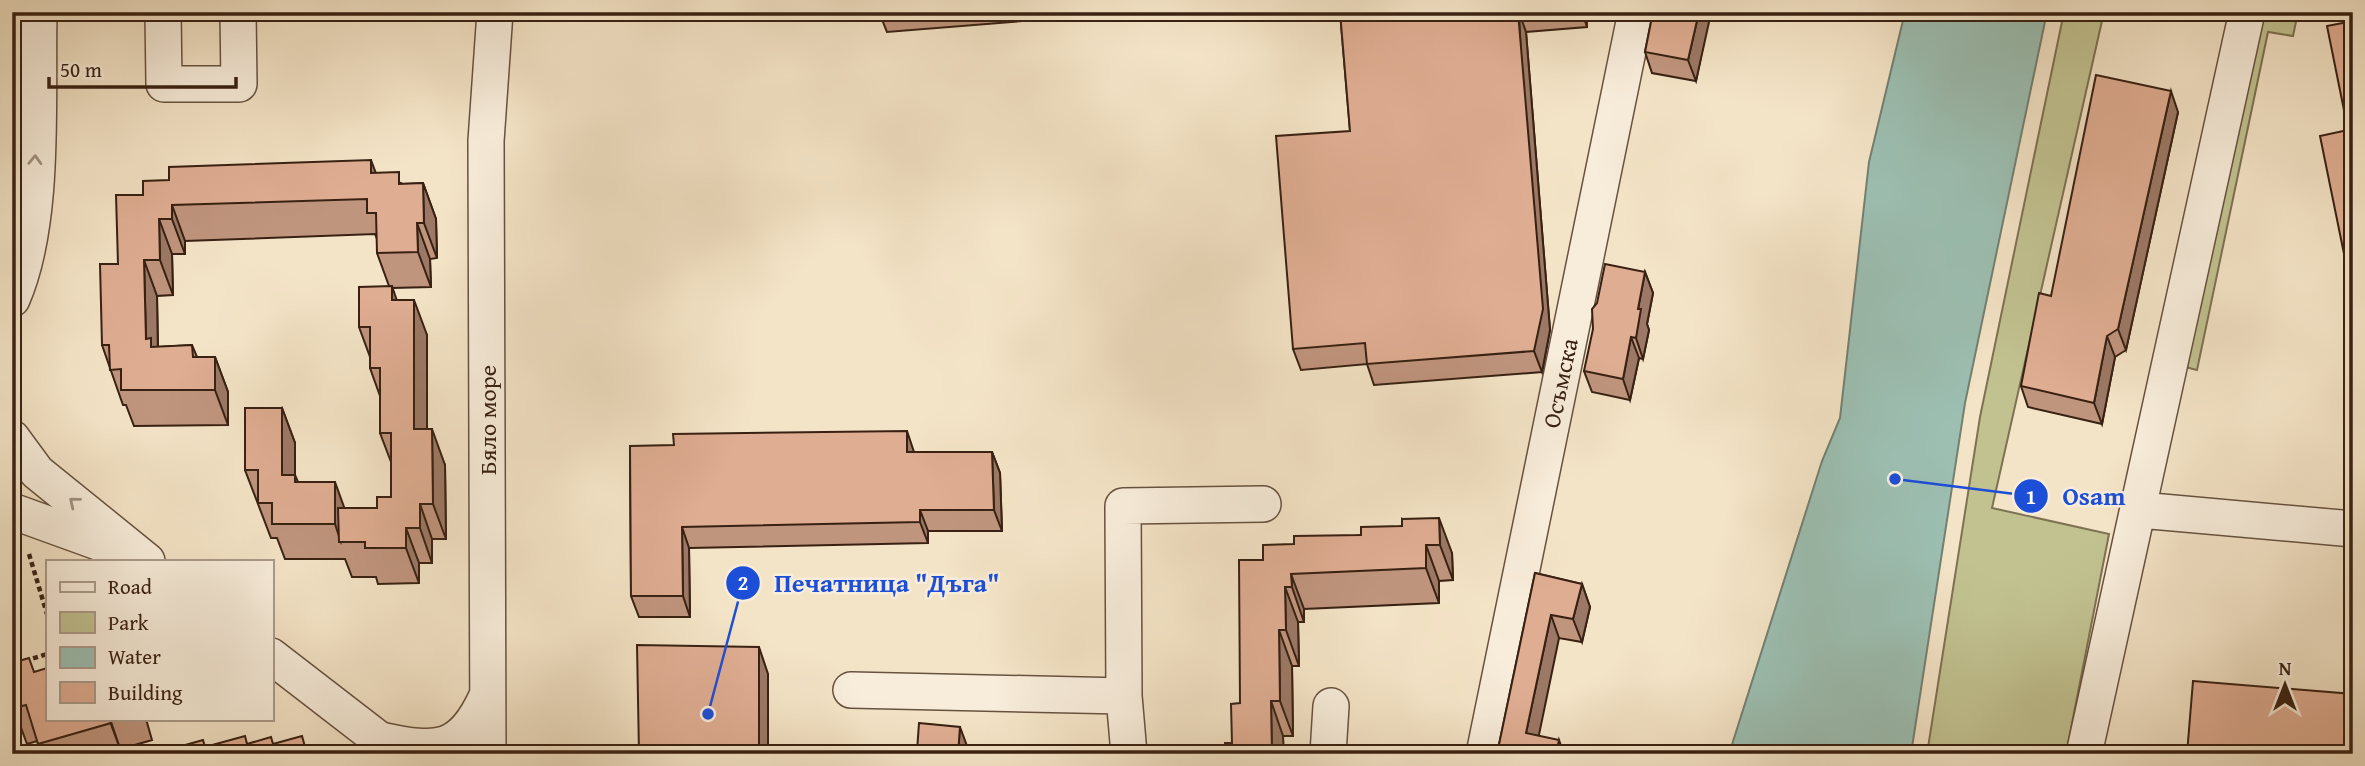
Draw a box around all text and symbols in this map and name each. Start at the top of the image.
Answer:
scale bar [49,46,236,90]
text: 50 m [60,54,102,85]
one-way arrow [28,155,43,166]
street label: Осъмска [1533,334,1587,431]
street label: Бяло море [470,365,505,475]
callout: Osam [2013,473,2139,520]
text: Osam [2062,476,2126,515]
text: 1 [2026,481,2036,512]
one-way arrow [69,498,82,510]
callout: Печатница "Дъга" [726,559,1014,606]
legend [46,560,273,720]
text: Печатница "Дъга" [774,563,1000,602]
text: 2 [738,567,748,598]
text: Road [108,571,153,602]
text: Park [108,607,149,638]
text: Water [108,641,161,672]
north arrow [2250,650,2320,720]
text: N [2279,654,2292,682]
text: Building [108,677,183,708]

